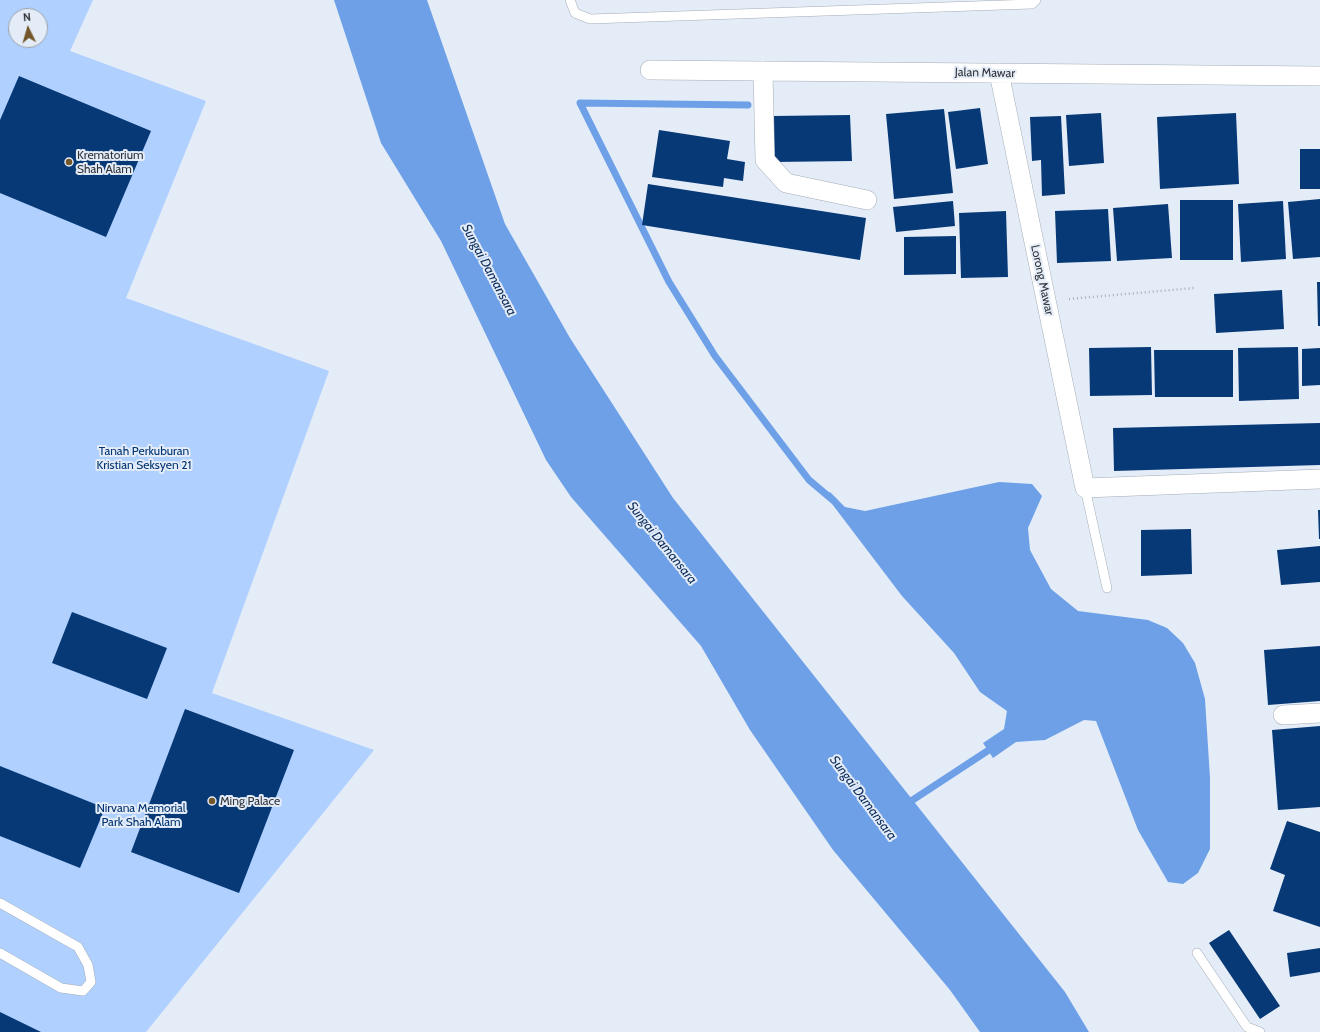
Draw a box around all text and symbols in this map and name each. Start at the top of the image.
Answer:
north arrow [8,8,48,48]
text: N [23,10,32,24]
street label: Jalan Mawar [955,65,1015,81]
place label: Krematorium Shah Alam [77,148,143,176]
marker: Krematorium Shah Alam [64,157,74,167]
water label: Sungai Damansara [458,222,520,318]
street label: Lorong Mawar [1028,243,1056,317]
park label: Tanah Perkuburan Kristian Seksyen 21 [96,444,192,472]
water label: Sungai Damansara [624,499,700,587]
water label: Sungai Damansara [826,753,900,843]
place label: Ming Palace [220,794,280,808]
marker: Ming Palace [207,796,217,806]
park label: Nirvana Memorial Park Shah Alam [96,801,186,829]

